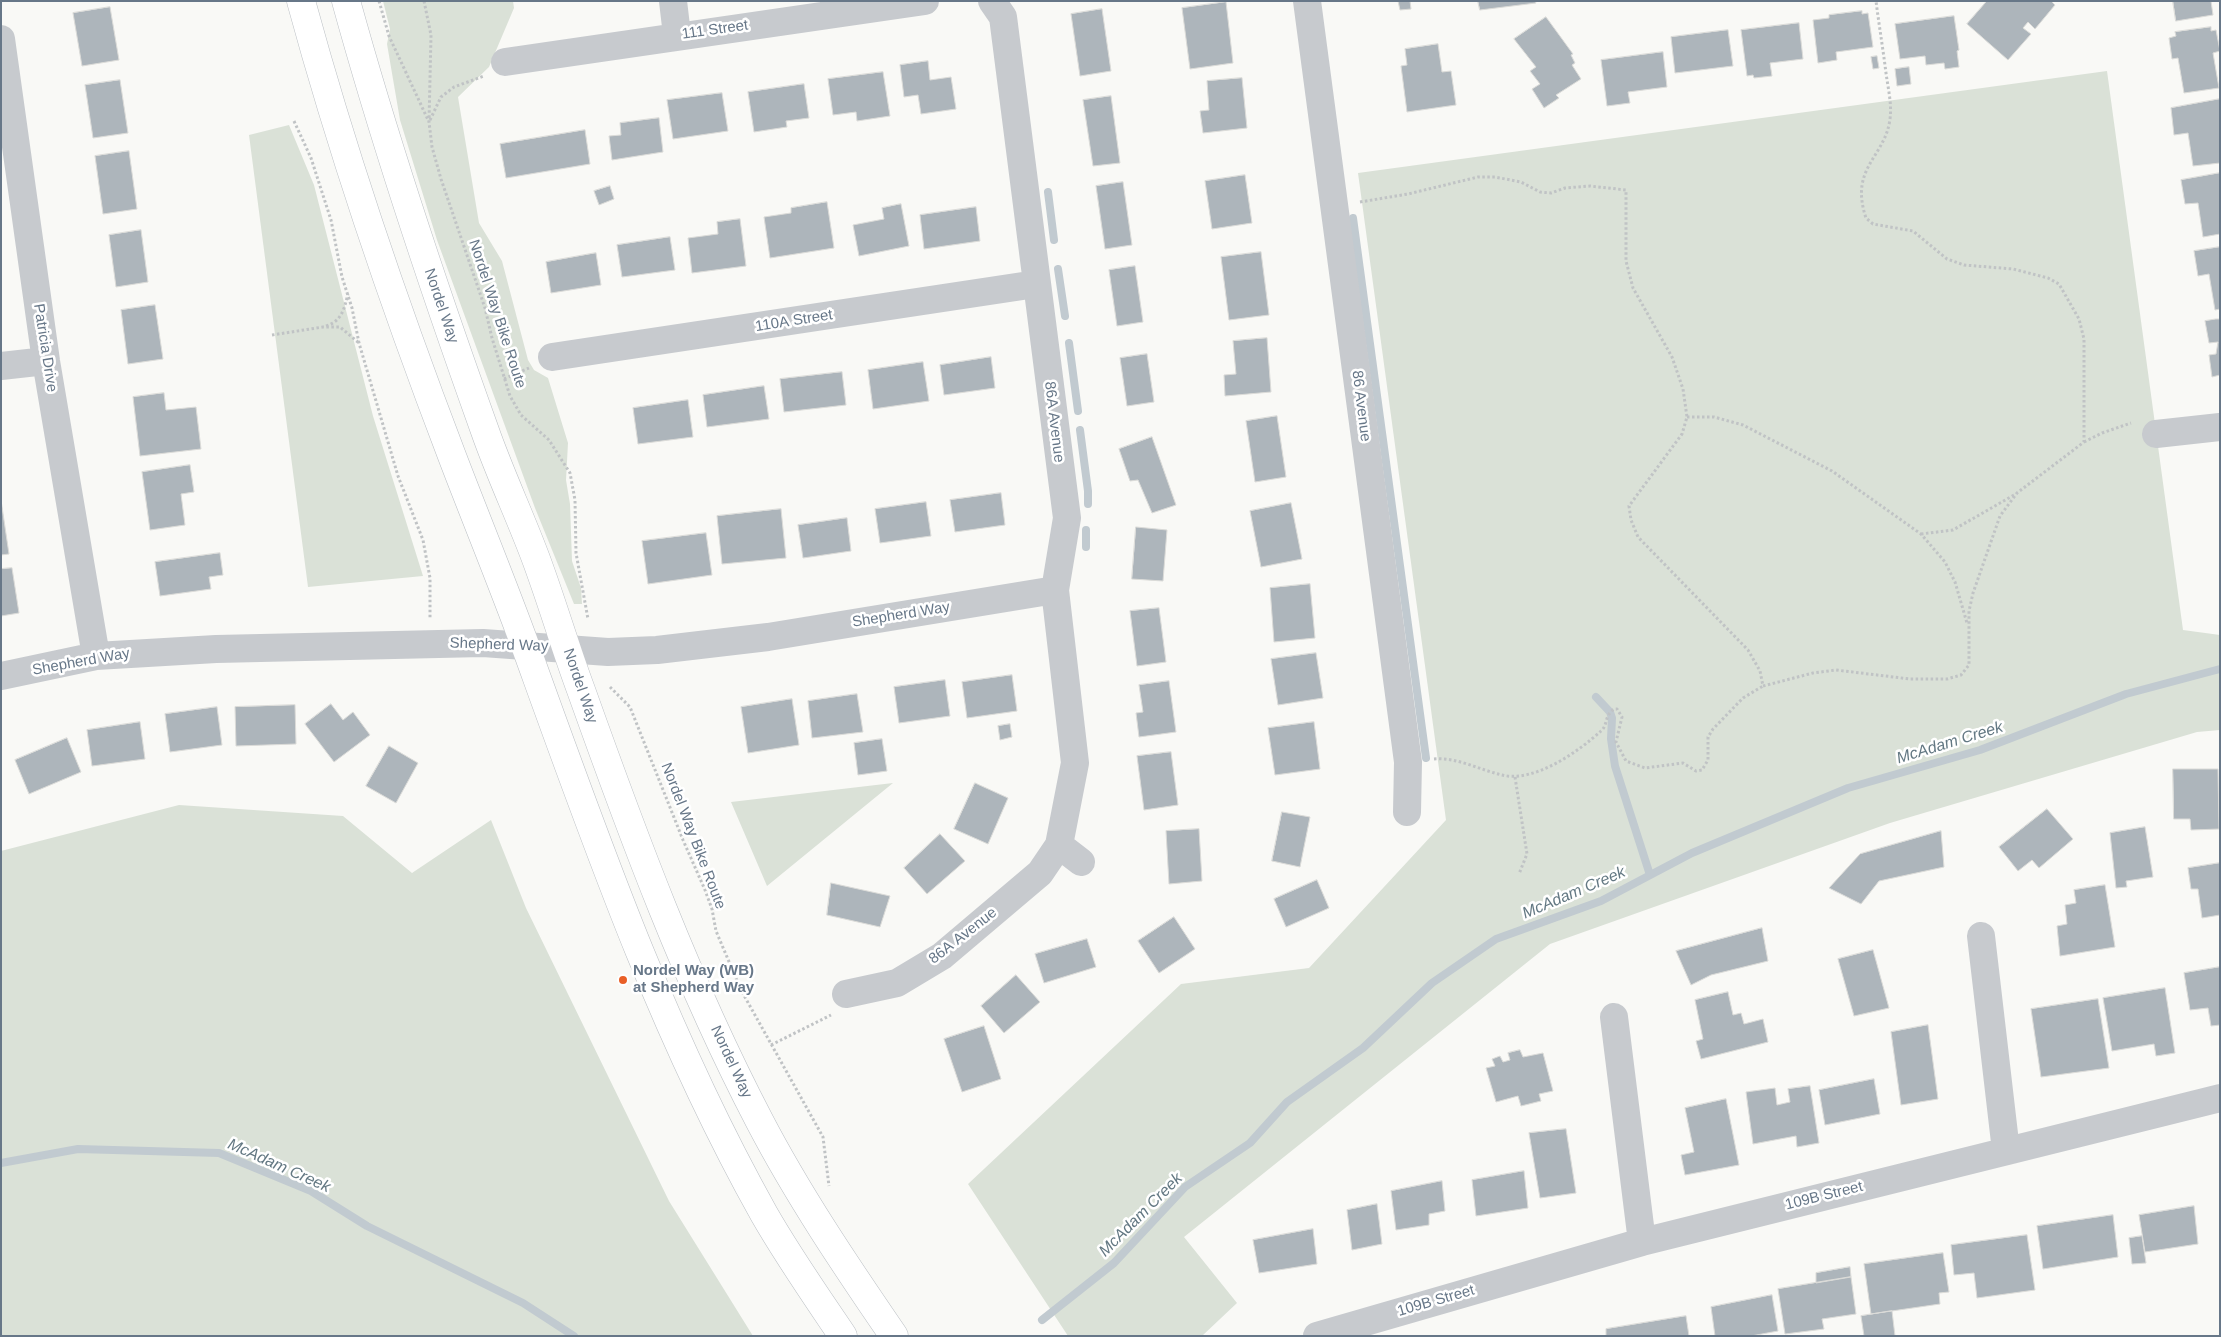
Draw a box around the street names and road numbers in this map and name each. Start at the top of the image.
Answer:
street label: 111 Street [681,16,749,44]
street label: Nordel Way Bike Route [464,237,530,391]
street label: Nordel Way [420,266,462,346]
street label: Patricia Drive [29,303,61,393]
street label: 110A Street [754,306,834,336]
street label: 86 Avenue [1348,369,1374,443]
street label: 86A Avenue [1040,380,1068,464]
street label: Shepherd Way [851,598,951,632]
street label: Shepherd Way [449,634,549,656]
street label: Shepherd Way [31,645,131,679]
street label: Nordel Way [559,646,601,726]
street label: Nordel Way Bike Route [657,760,729,912]
street label: 86A Avenue [925,904,1001,968]
street label: Nordel Way [706,1023,756,1101]
street label: 109B Street [1783,1178,1865,1214]
street label: 109B Street [1395,1281,1477,1321]

